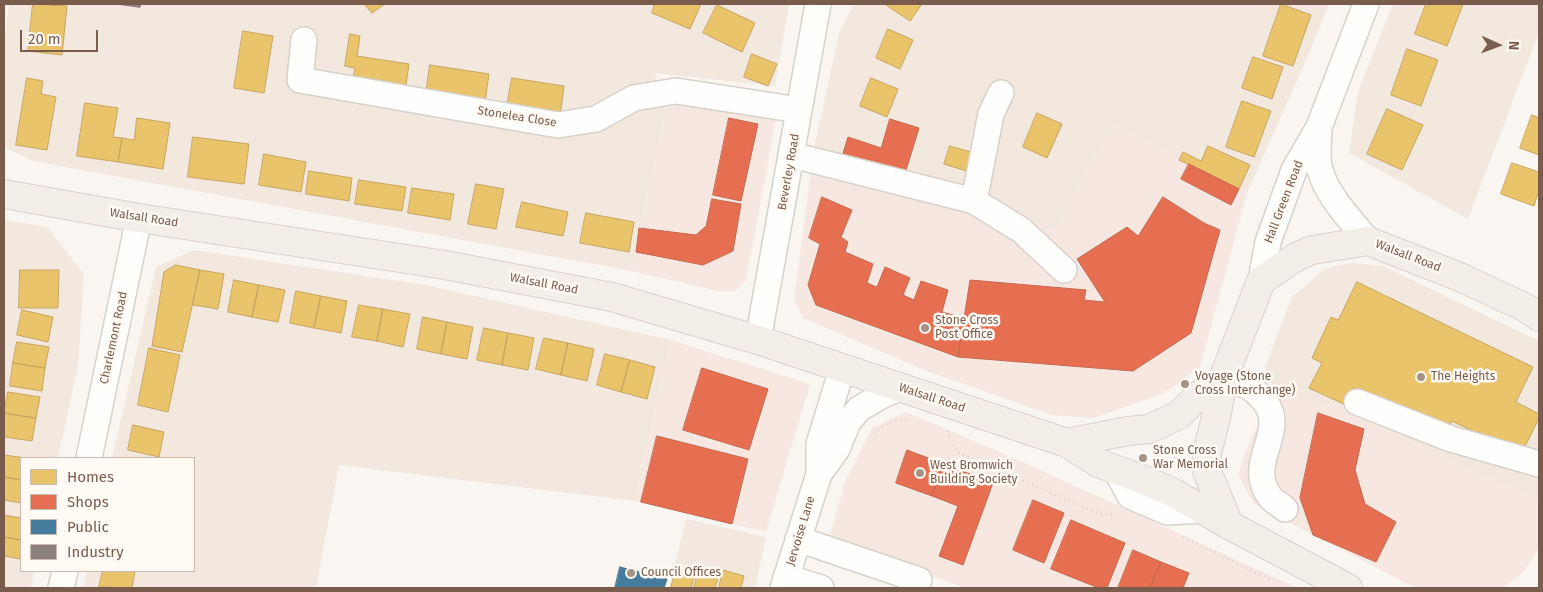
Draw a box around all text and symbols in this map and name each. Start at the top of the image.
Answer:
scale bar [22,20,100,52]
north arrow [1473,20,1523,70]
text: 20 m [28,30,61,48]
text: N [1505,41,1522,50]
street label: Stonelea Close [476,104,558,130]
street label: Beverley Road [775,133,803,211]
street label: Hall Green Road [1262,159,1306,245]
street label: Walsall Road [109,205,179,231]
street label: Walsall Road [1373,237,1443,275]
street label: Walsall Road [509,270,579,298]
street label: Charlemont Road [97,290,131,386]
place label: Stone Cross Post Office [935,314,998,342]
marker: Stone Cross Post Office [919,322,931,334]
place label: Voyage (Stone Cross Interchange) [1195,370,1295,398]
place label: The Heights [1431,370,1495,384]
marker: The Heights [1415,371,1427,383]
marker: Voyage (Stone Cross Interchange) [1179,378,1191,390]
street label: Walsall Road [897,380,967,416]
place label: Stone Cross War Memorial [1153,444,1228,472]
marker: Stone Cross War Memorial [1137,452,1149,464]
legend [20,457,195,572]
place label: West Bromwich Building Society [930,459,1018,487]
marker: West Bromwich Building Society [914,467,926,479]
text: Homes [67,468,114,486]
text: Shops [67,493,109,511]
street label: Jervoise Lane [784,494,818,568]
text: Public [67,518,109,536]
text: Industry [67,543,124,561]
place label: Council Offices [641,566,721,580]
marker: Council Offices [625,567,637,579]

